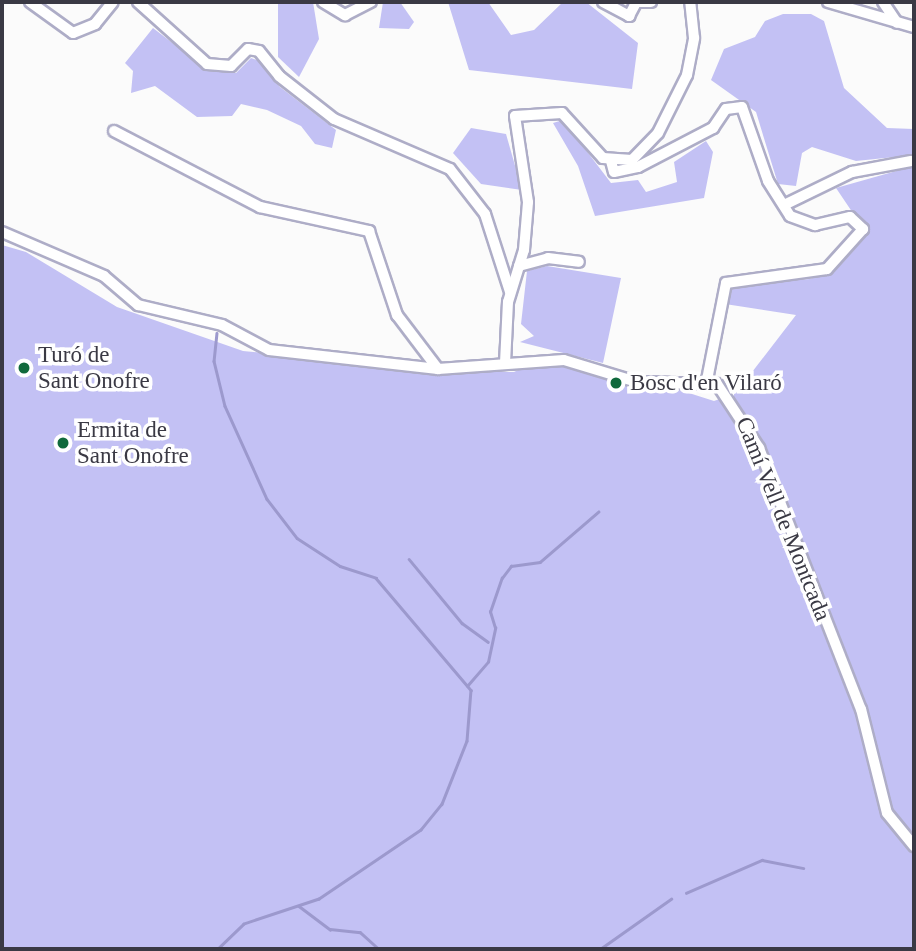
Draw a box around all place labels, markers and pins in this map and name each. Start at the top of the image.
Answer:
place label: Turó de Sant Onofre [38,341,150,395]
marker: Turó de Sant Onofre [16,360,32,376]
place label: Bosc d'en Vilaró [630,369,782,397]
marker: Bosc d'en Vilaró [608,375,624,391]
place label: Ermita de Sant Onofre [77,416,189,470]
marker: Ermita de Sant Onofre [55,435,71,451]

